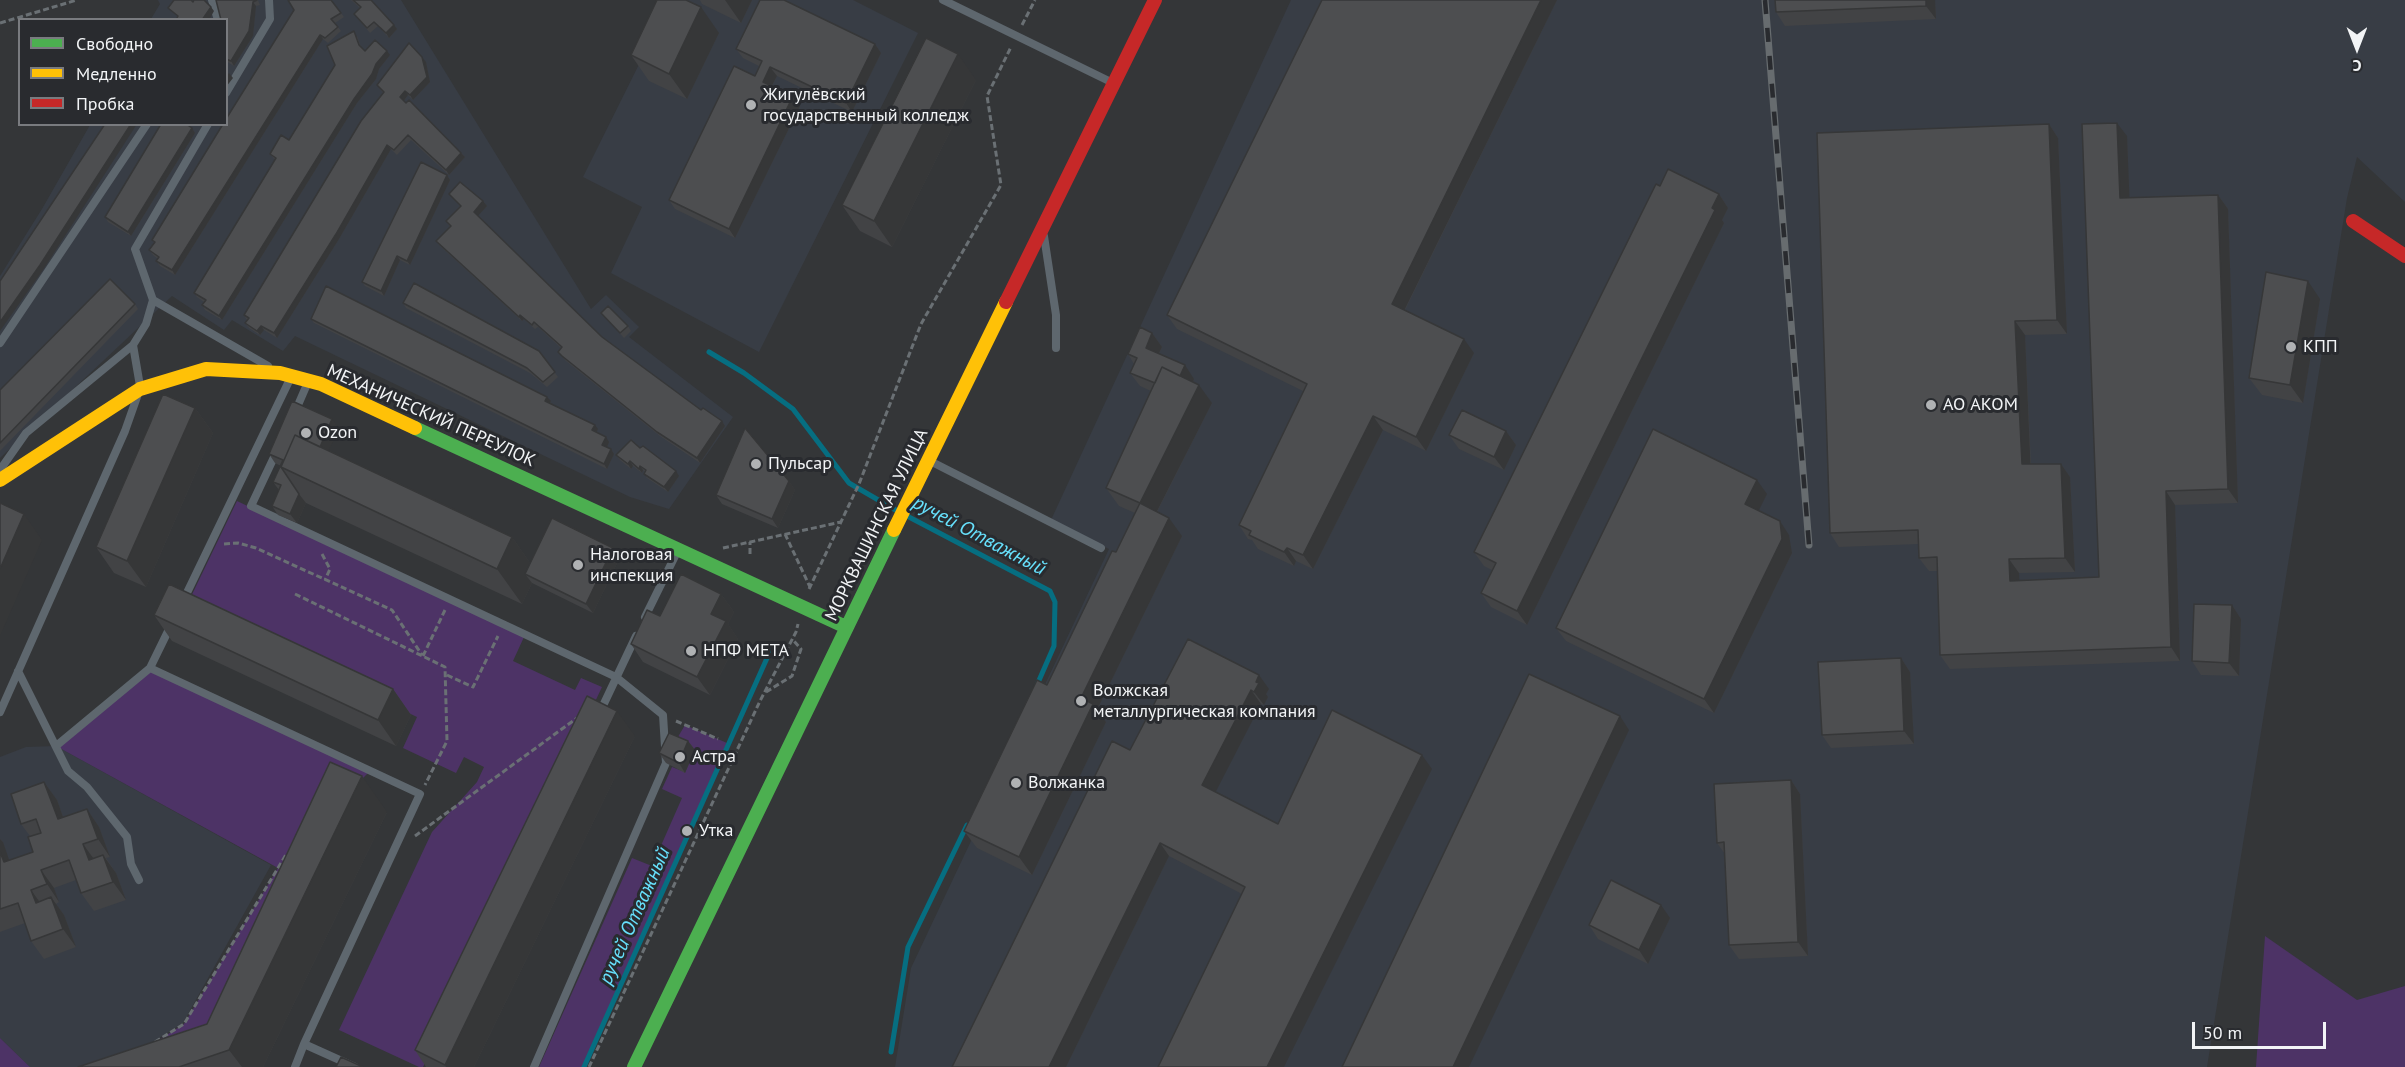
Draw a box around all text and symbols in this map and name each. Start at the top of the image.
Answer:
legend [18,18,228,126]
north arrow [2327,18,2387,78]
text: Свободно [76,32,153,55]
text: С [2353,56,2361,76]
text: Медленно [76,62,157,85]
place label: Жигулёвский государственный колледж [763,84,969,127]
text: Пробка [76,92,134,115]
marker: Жигулёвский государственный колледж [744,98,758,112]
place label: КПП [2303,336,2338,358]
marker: КПП [2284,340,2298,354]
street label: МЕХАНИЧЕСКИЙ ПЕРЕУЛОК [323,360,539,472]
place label: АО АКОМ [1943,394,2018,416]
marker: АО АКОМ [1924,398,1938,412]
place label: Ozon [318,422,357,444]
street label: МОРКВАШИНСКАЯ УЛИЦА [821,425,933,625]
marker: Ozon [299,426,313,440]
place label: Пульсар [768,453,832,475]
marker: Пульсар [749,457,763,471]
water label: ручей Отважный [908,491,1050,581]
place label: Налоговая инспекция [590,544,673,586]
marker: Налоговая инспекция [571,558,585,572]
place label: НПФ МЕТА [703,640,789,662]
marker: НПФ МЕТА [684,644,698,658]
place label: Волжская металлургическая компания [1093,680,1316,722]
marker: Волжская металлургическая компания [1074,694,1088,708]
place label: Астра [692,746,736,768]
marker: Астра [673,750,687,764]
place label: Волжанка [1028,772,1105,794]
marker: Волжанка [1009,776,1023,790]
place label: Утка [699,820,733,842]
marker: Утка [680,824,694,838]
water label: ручей Отважный [594,844,676,988]
scale bar [2195,1010,2328,1048]
text: 50 m [2203,1021,2242,1044]

